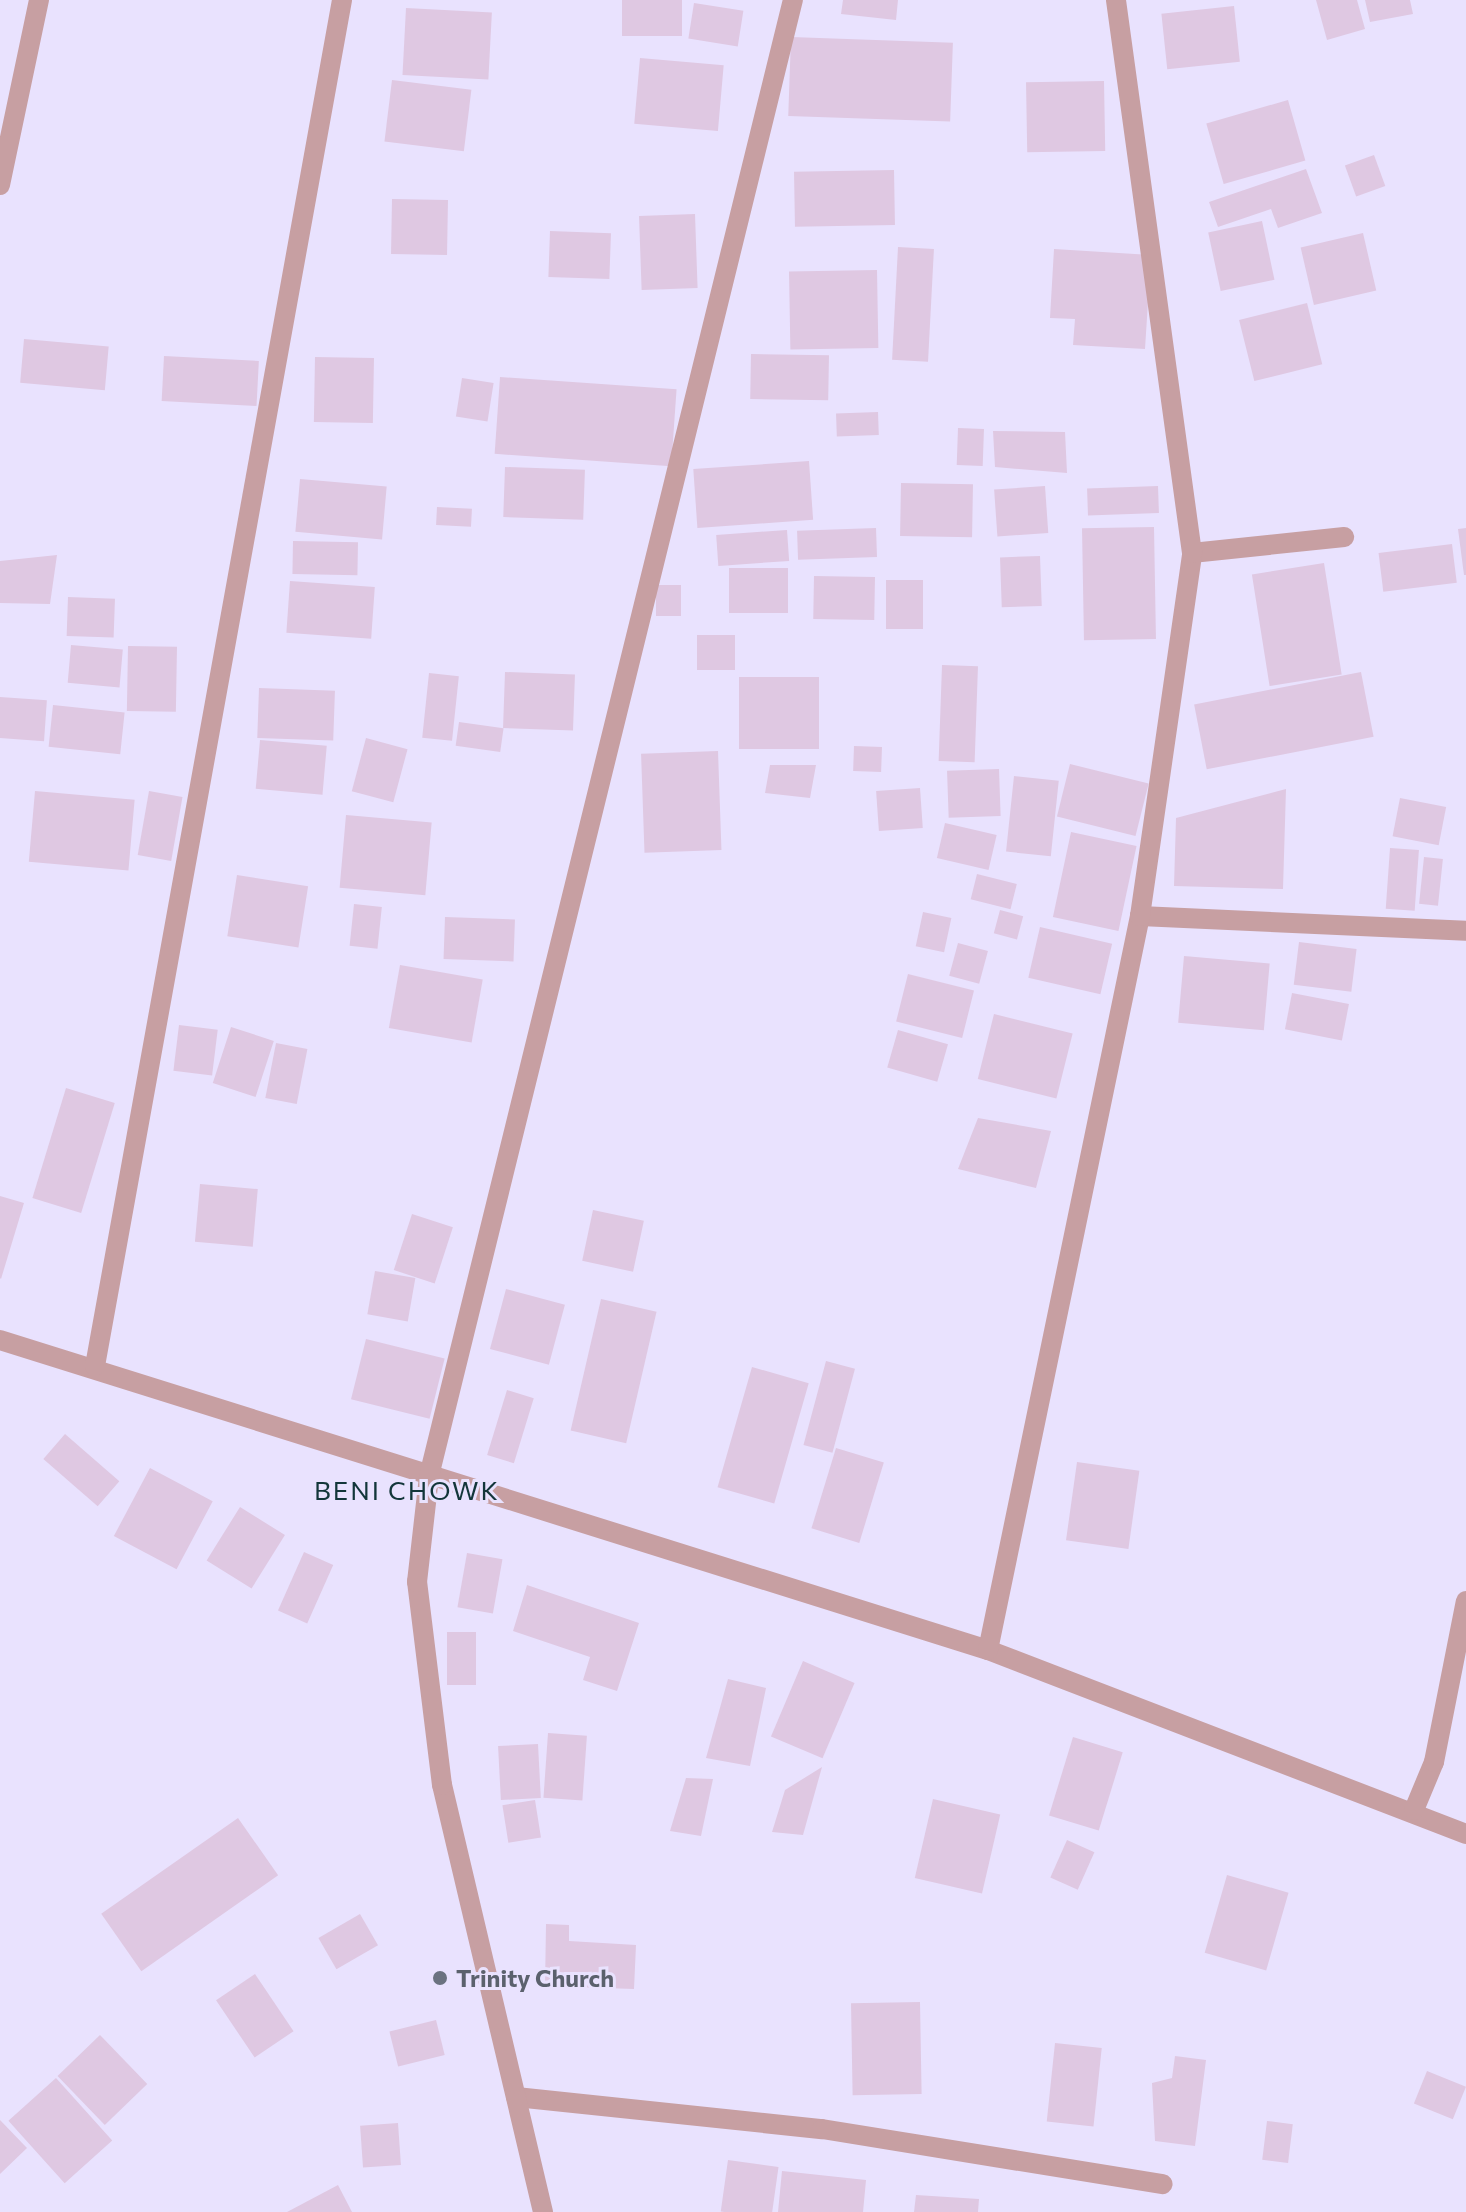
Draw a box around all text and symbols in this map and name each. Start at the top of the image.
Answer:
district label: BENI CHOWK [314,1474,500,1506]
place label: Trinity Church [456,1964,614,1992]
marker: Trinity Church [431,1969,449,1987]

